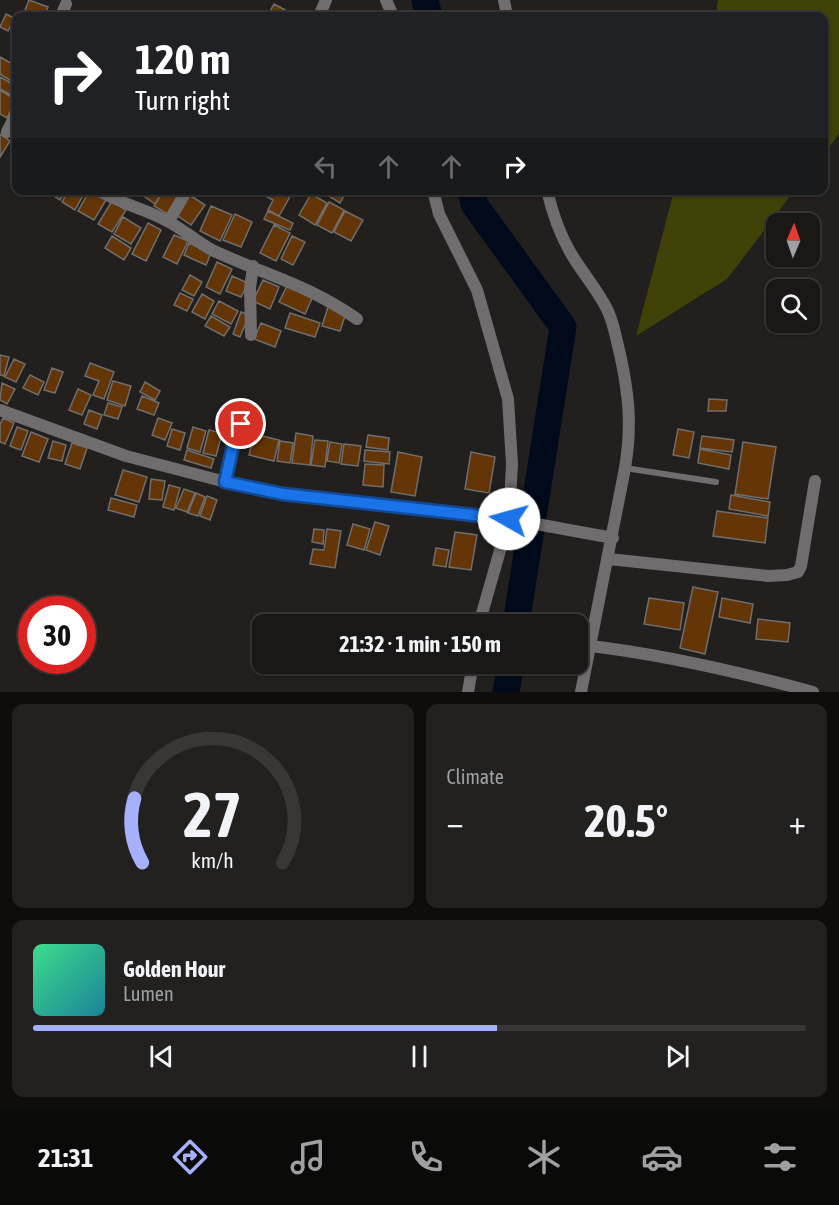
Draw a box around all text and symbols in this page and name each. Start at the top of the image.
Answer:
text: 120 m [135,35,230,83]
icon: right [36,36,114,114]
text: Turn right [135,85,230,116]
icon: left [309,150,342,183]
icon: ahead [372,150,405,183]
icon: ahead [435,150,468,183]
icon: right [498,150,531,183]
north arrow [766,213,820,267]
map controls [766,213,820,333]
button: search [766,279,820,333]
pin [215,398,266,449]
icon: arrive [224,407,257,440]
position arrow [477,487,541,551]
speed limit sign: 30 [18,596,96,674]
text: 21:32 · 1 min · 150 m [339,631,501,657]
text: Climate [447,765,504,788]
text: 27 [183,779,242,850]
text: 20.5° [584,795,668,847]
text: − [447,803,464,841]
text: + [789,803,806,841]
text: km/h [191,848,234,873]
text: Golden Hour [123,956,225,982]
text: Lumen [123,982,174,1005]
icon: previous [145,1040,178,1073]
icon: pause [403,1040,436,1073]
icon: next [661,1040,694,1073]
icon: directions [169,1136,211,1178]
icon: music [287,1136,329,1178]
icon: phone [405,1136,447,1178]
icon: climate [523,1136,565,1178]
icon: car [641,1136,683,1178]
icon: filters [759,1136,801,1178]
text: 21:31 [38,1142,94,1173]

